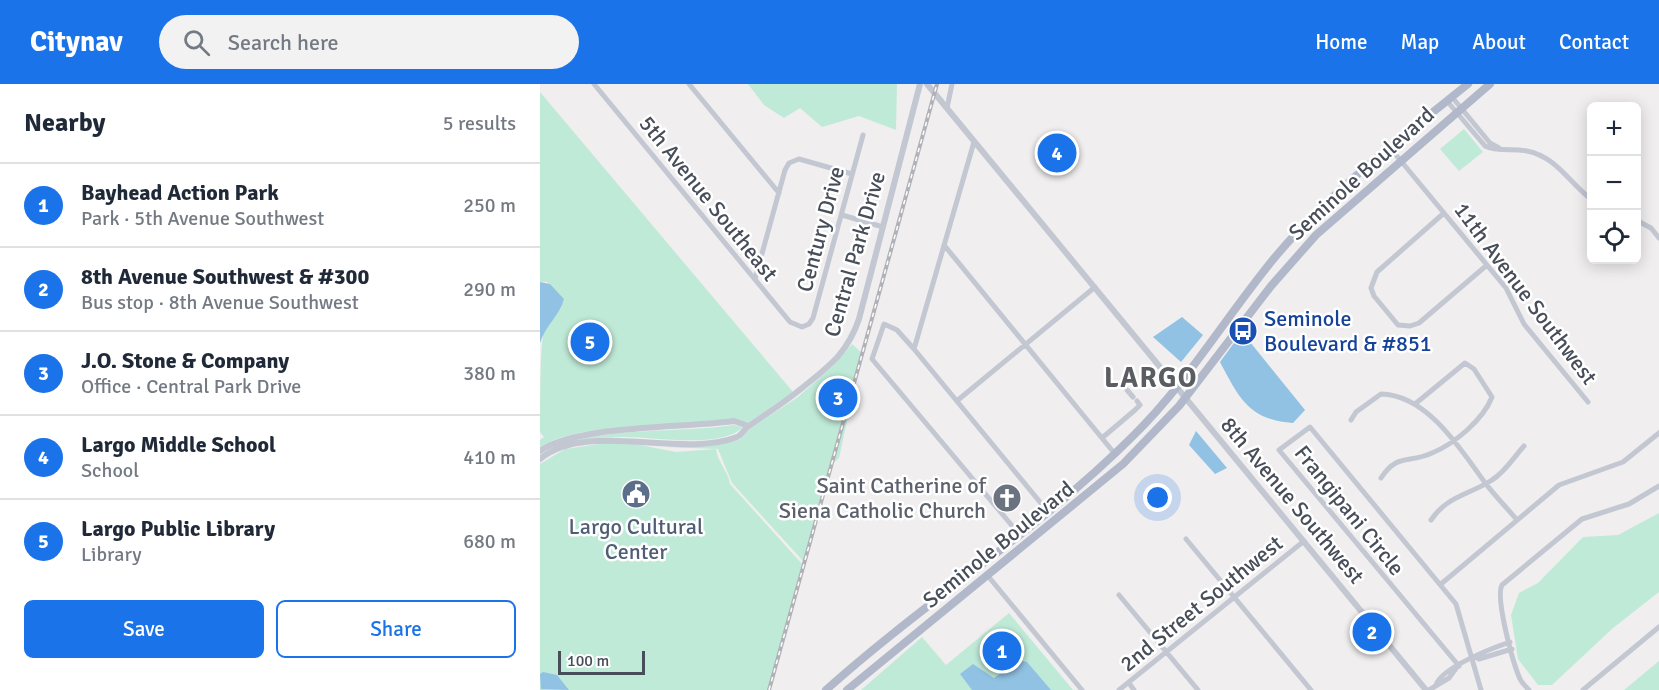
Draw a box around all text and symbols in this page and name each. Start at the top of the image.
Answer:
search box [159,15,579,69]
text: Citynav [30,25,123,59]
icon: search [180,26,213,59]
text: Search here [228,29,339,56]
text: Home [1315,29,1368,55]
text: Map [1401,29,1439,55]
text: About [1472,29,1526,55]
text: Contact [1559,29,1629,55]
street label: Seminole Boulevard [1283,101,1440,246]
map controls [1587,102,1641,264]
button: + [1587,102,1641,156]
text: Nearby [24,107,105,139]
street label: 5th Avenue Southeast [634,110,784,287]
text: 5 results [443,111,516,136]
pin: 4 [1038,130,1076,176]
button: − [1587,156,1641,210]
street label: Century Drive [791,163,850,295]
street label: Central Park Drive [818,168,891,340]
text: Bayhead Action Park [81,179,279,206]
text: 1 [38,193,49,218]
text: 250 m [463,193,516,218]
street label: 11th Avenue Southwest [1448,197,1603,390]
text: Park · 5th Avenue Southwest [81,206,324,231]
button: locate [1587,210,1641,264]
text: 8th Avenue Southwest & #300 [81,263,369,290]
text: 2 [38,277,49,302]
text: 290 m [463,277,516,302]
text: Bus stop · 8th Avenue Southwest [81,290,359,315]
place label: Seminole Boulevard & #851 [1264,305,1432,357]
bus stop icon: Seminole Boulevard & #851 [1227,315,1259,347]
pin: 5 [571,320,610,364]
text: J.O. Stone & Company [81,347,289,374]
text: 3 [38,361,49,386]
text: 380 m [463,361,516,386]
district label: LARGO [1104,361,1198,395]
text: Office · Central Park Drive [81,374,301,399]
pin: 3 [818,376,858,420]
street label: 8th Avenue Southwest [1215,412,1370,589]
text: Largo Middle School [81,431,276,458]
street label: Frangipani Circle [1289,440,1410,581]
text: 4 [38,445,49,470]
text: 410 m [463,445,516,470]
text: School [81,458,139,483]
place label: Saint Catherine of Siena Catholic Church [779,472,988,524]
street label: Seminole Boulevard [917,475,1079,614]
public building icon: Largo Cultural Center [620,478,652,510]
church icon: Saint Catherine of Siena Catholic Church [991,482,1023,514]
your location [1143,483,1172,512]
place label: Largo Cultural Center [569,513,703,565]
text: Largo Public Library [81,515,275,542]
text: 5 [38,529,49,554]
text: 680 m [463,529,516,554]
street label: 2nd Street Southwest [1115,529,1288,677]
text: Library [81,542,142,567]
button: Save [24,600,264,658]
button: Share [276,600,516,658]
pin: 2 [1352,610,1392,654]
pin: 1 [982,628,1022,674]
scale bar [558,648,645,676]
text: 100 m [567,651,609,671]

